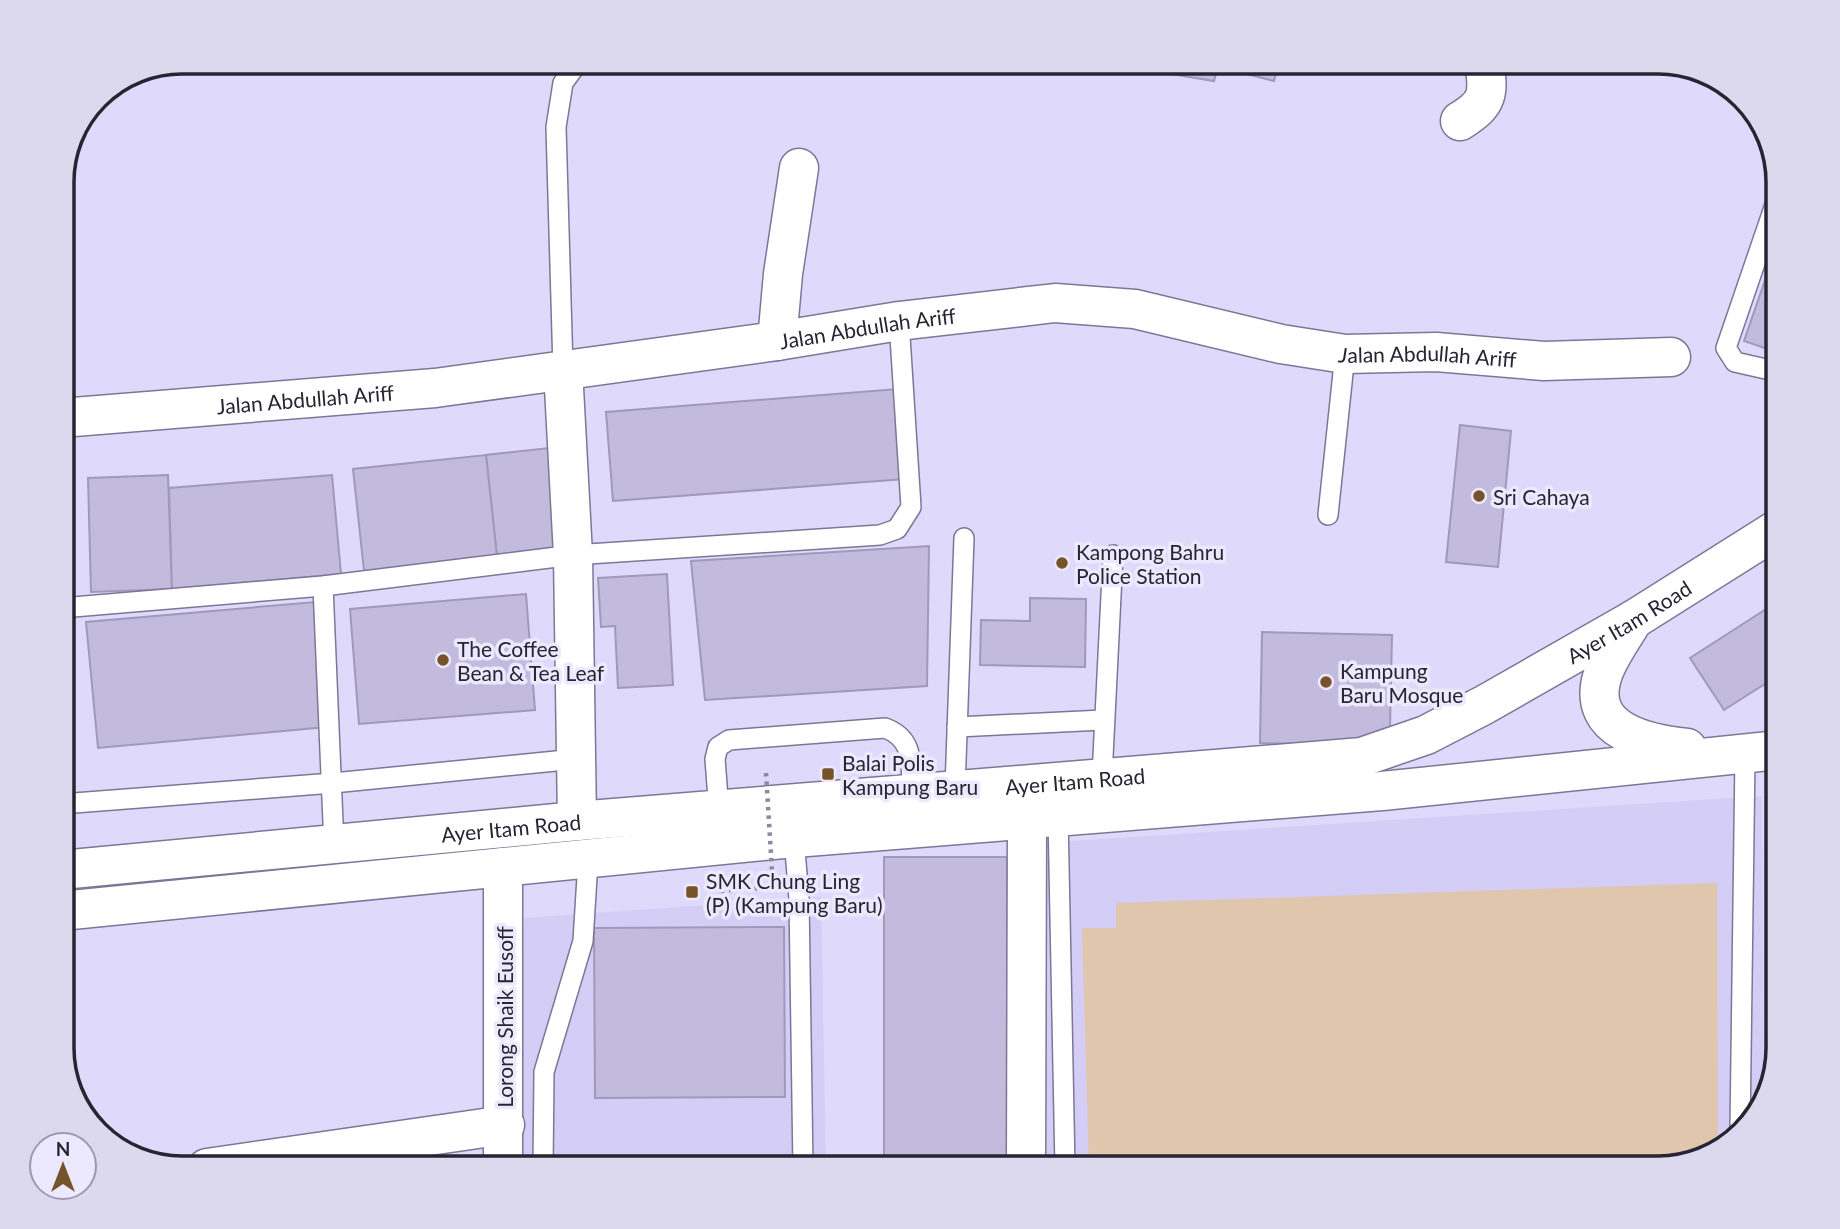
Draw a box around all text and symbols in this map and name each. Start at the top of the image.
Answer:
street label: Jalan Abdullah Ariff [778,302,957,353]
street label: Jalan Abdullah Ariff [1337,339,1517,371]
street label: Jalan Abdullah Ariff [216,379,395,418]
place label: Sri Cahaya [1493,484,1590,509]
marker: Sri Cahaya [1471,488,1487,504]
place label: Kampong Bahru Police Station [1076,539,1224,588]
marker: Kampong Bahru Police Station [1054,555,1070,571]
street label: Ayer Itam Road [1562,574,1695,668]
place label: The Coffee Bean & Tea Leaf [457,636,605,685]
marker: The Coffee Bean & Tea Leaf [435,652,451,668]
place label: Kampung Baru Mosque [1340,658,1463,707]
marker: Kampung Baru Mosque [1318,674,1334,690]
place label: Balai Polis Kampung Baru [842,750,978,799]
street label: Ayer Itam Road [1004,762,1146,799]
marker: Balai Polis Kampung Baru [820,766,836,782]
street label: Ayer Itam Road [440,808,582,846]
place label: SMK Chung Ling (P) (Kampung Baru) [706,868,883,917]
marker: SMK Chung Ling (P) (Kampung Baru) [684,884,700,900]
street label: Lorong Shaik Eusoff [492,926,517,1108]
north arrow [28,1131,98,1201]
text: N [56,1137,70,1160]

